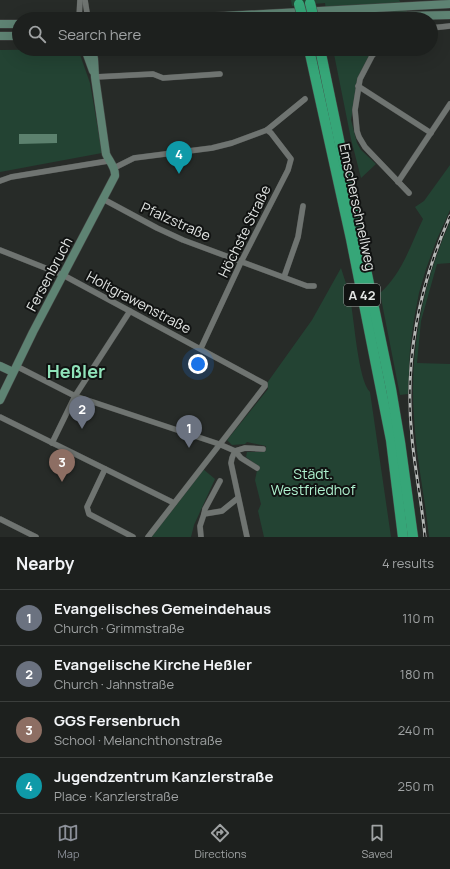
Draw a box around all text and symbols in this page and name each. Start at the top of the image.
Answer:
search box [12,12,438,56]
icon: search [26,23,48,45]
text: Search here [58,24,141,45]
pin: 4 [166,141,192,174]
street label: Emscherschnellweg [335,142,381,272]
street label: Höchste Straße [213,181,275,281]
street label: Pfalzstraße [138,197,214,245]
street label: Fersenbruch [22,234,76,314]
street label: Holtgrawenstraße [83,266,195,338]
road number: A 42 [344,284,380,306]
your location [188,354,208,374]
district label: Heßler [47,359,105,383]
pin: 2 [69,396,95,429]
pin: 1 [176,415,202,448]
pin: 3 [49,449,75,482]
park label: Städt. Westfriedhof [271,464,355,499]
text: Nearby [16,552,74,575]
text: 4 results [382,554,434,572]
text: Evangelisches Gemeindehaus [54,598,271,619]
text: 1 [26,609,32,627]
text: 110 m [402,609,434,627]
text: Church · Grimmstraße [54,619,184,637]
text: Evangelische Kirche Heßler [54,654,252,675]
text: 2 [25,665,33,683]
text: 180 m [400,665,434,683]
text: Church · Jahnstraße [54,675,174,693]
text: GGS Fersenbruch [54,710,180,731]
text: 3 [25,721,33,739]
text: 240 m [398,721,434,739]
text: School · Melanchthonstraße [54,731,222,749]
text: Jugendzentrum Kanzlerstraße [54,766,274,787]
text: 4 [25,777,33,795]
text: 250 m [398,777,434,795]
text: Place · Kanzlerstraße [54,787,179,805]
tab: Map [57,822,79,861]
tab: Directions [194,822,247,861]
tab: Saved [362,822,393,861]

